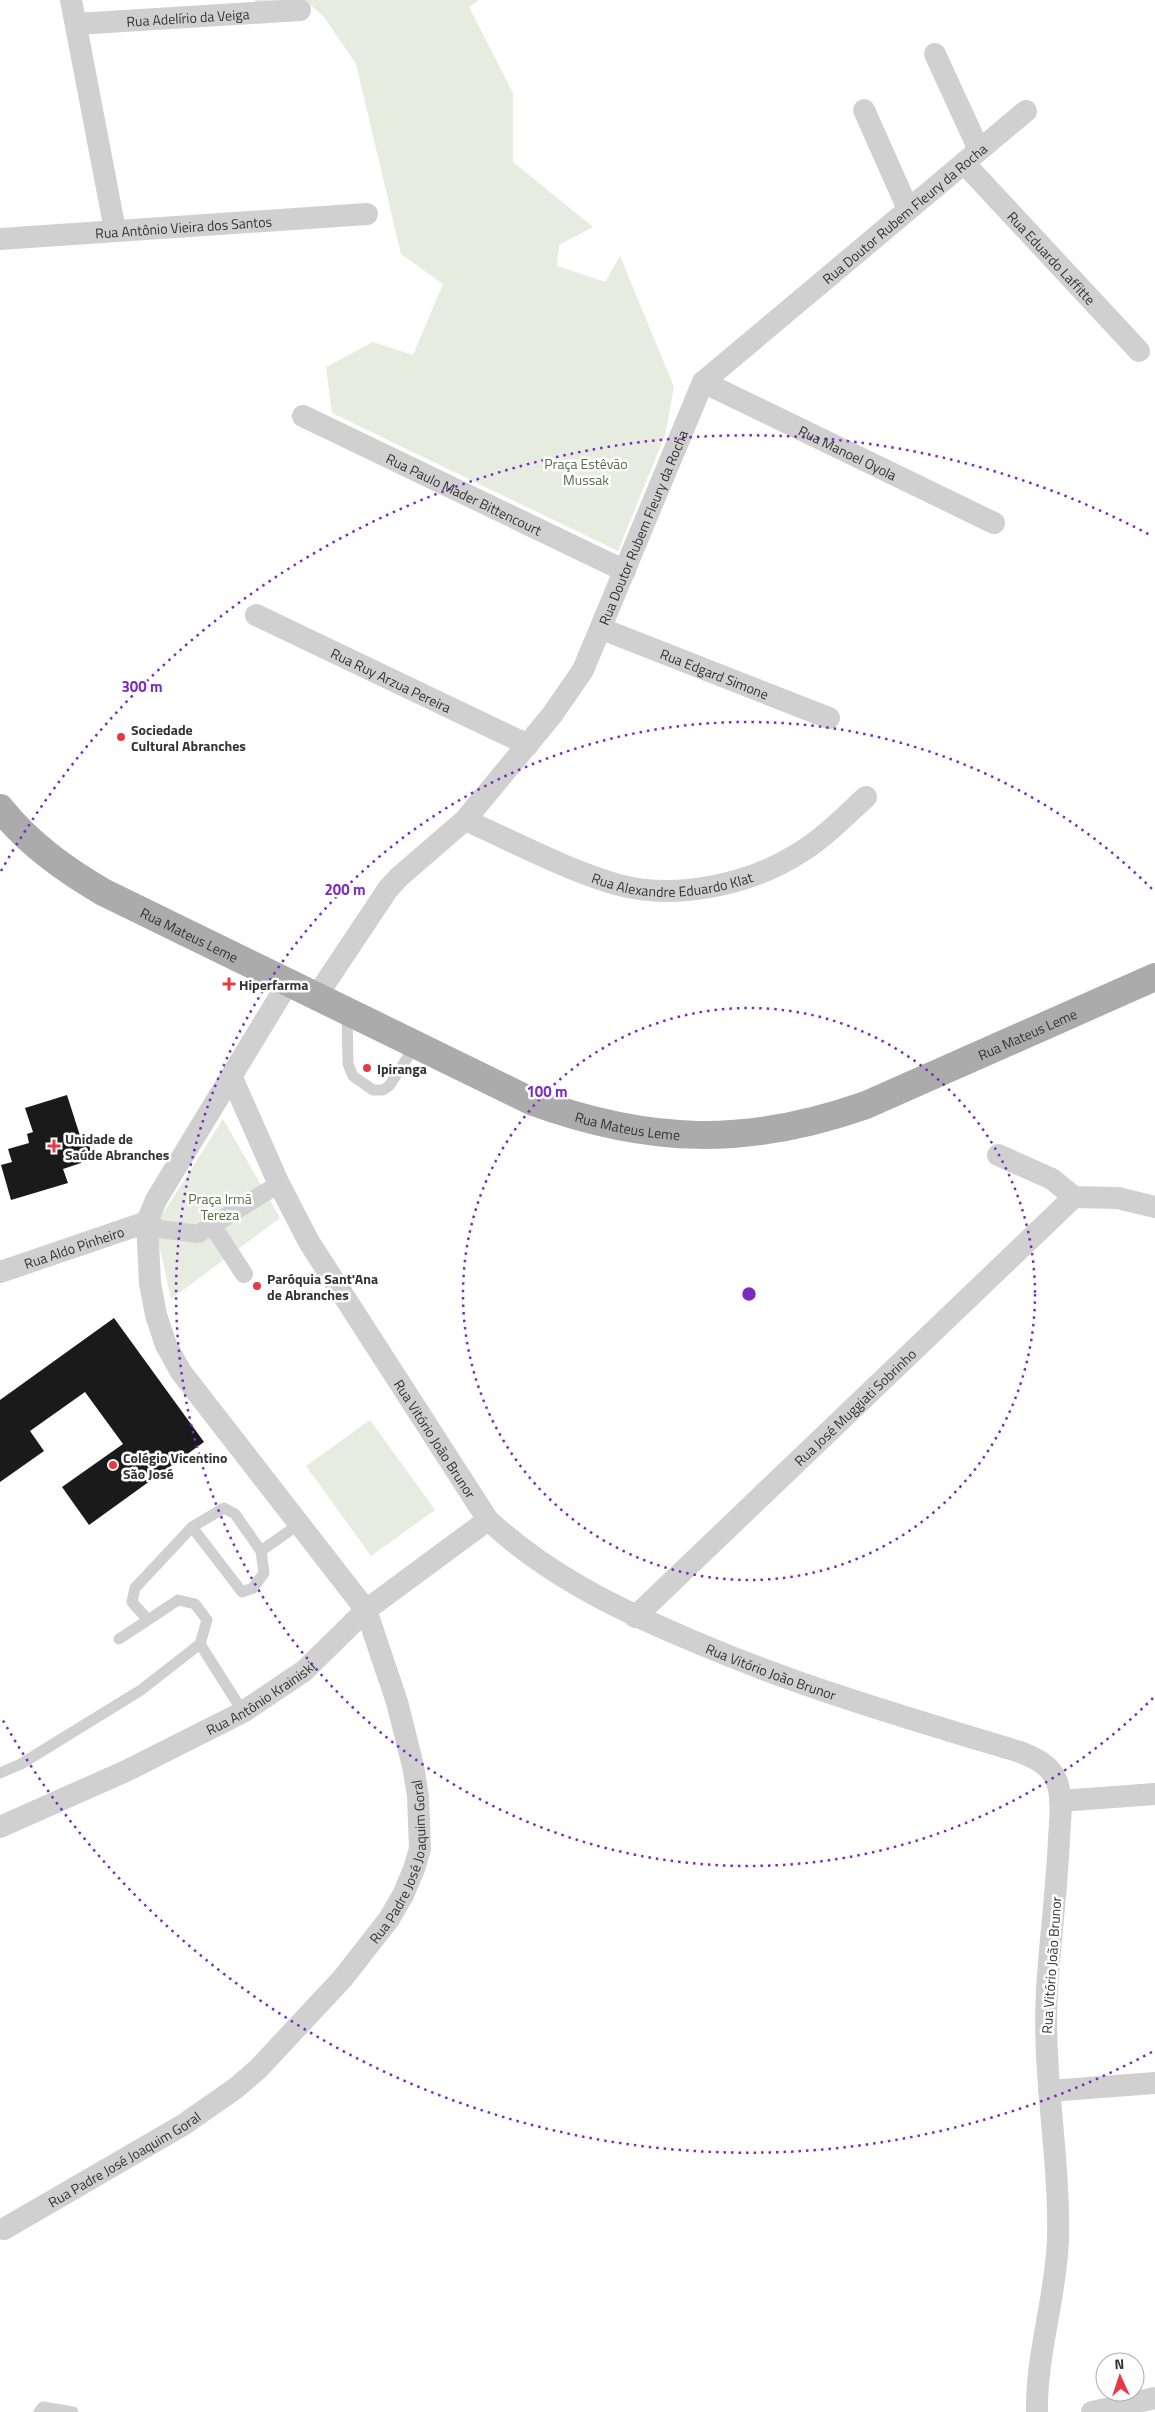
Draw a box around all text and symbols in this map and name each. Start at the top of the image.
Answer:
street label: Rua Adelírio da Veiga [126,3,250,31]
street label: Rua Doutor Rubem Fleury da Rocha [817,138,991,289]
street label: Rua Eduardo Laffitte [1003,206,1101,309]
street label: Rua Antônio Vieira dos Santos [94,210,273,243]
street label: Rua Manoel Oyola [795,419,901,485]
street label: Rua Doutor Rubem Fleury da Rocha [593,426,692,628]
street label: Rua Paulo Mader Bittencourt [383,447,546,540]
park label: Praça Estêvão Mussak [544,453,628,490]
street label: Rua Ruy Arzua Pereira [328,642,455,717]
street label: Rua Edgard Simone [657,642,772,704]
text: 300 m [121,675,163,698]
place label: Sociedade Cultural Abranches [131,719,246,756]
marker: Sociedade Cultural Abranches [115,731,127,743]
street label: Rua Alexandre Eduardo Klat [589,866,756,901]
text: 200 m [324,878,366,901]
street label: Rua Mateus Leme [137,901,242,967]
place label: Hiperfarma [239,974,308,995]
marker: Hiperfarma [223,978,235,990]
street label: Rua Mateus Leme [974,1002,1080,1065]
place label: Ipiranga [377,1058,427,1079]
marker: Ipiranga [361,1062,373,1074]
text: 100 m [526,1080,568,1103]
street label: Rua Mateus Leme [573,1105,681,1145]
place label: Unidade de Saúde Abranches [65,1128,170,1165]
marker: Unidade de Saúde Abranches [47,1139,61,1153]
park label: Praça Irmã Tereza [188,1188,252,1225]
street label: Rua Aldo Pinheiro [21,1220,127,1274]
place label: Paróquia Sant'Ana de Abranches [267,1268,378,1305]
marker: Paróquia Sant'Ana de Abranches [251,1280,263,1292]
centre of rings [740,1285,758,1303]
street label: Rua José Muggiati Sobrinho [789,1343,920,1470]
street label: Rua Vitório João Brunor [389,1375,482,1502]
place label: Colégio Vicentino São José [123,1447,228,1484]
marker: Colégio Vicentino São José [107,1459,119,1471]
street label: Rua Vitório João Brunor [703,1637,839,1705]
street label: Rua Antônio Krainiski [202,1656,319,1740]
street label: Rua Padre José Joaquim Goral [363,1778,431,1948]
street label: Rua Vitório João Brunor [1036,1896,1066,2034]
street label: Rua Padre José Joaquim Goral [44,2106,205,2212]
north arrow [1095,2352,1145,2402]
text: N [1114,2353,1125,2374]

